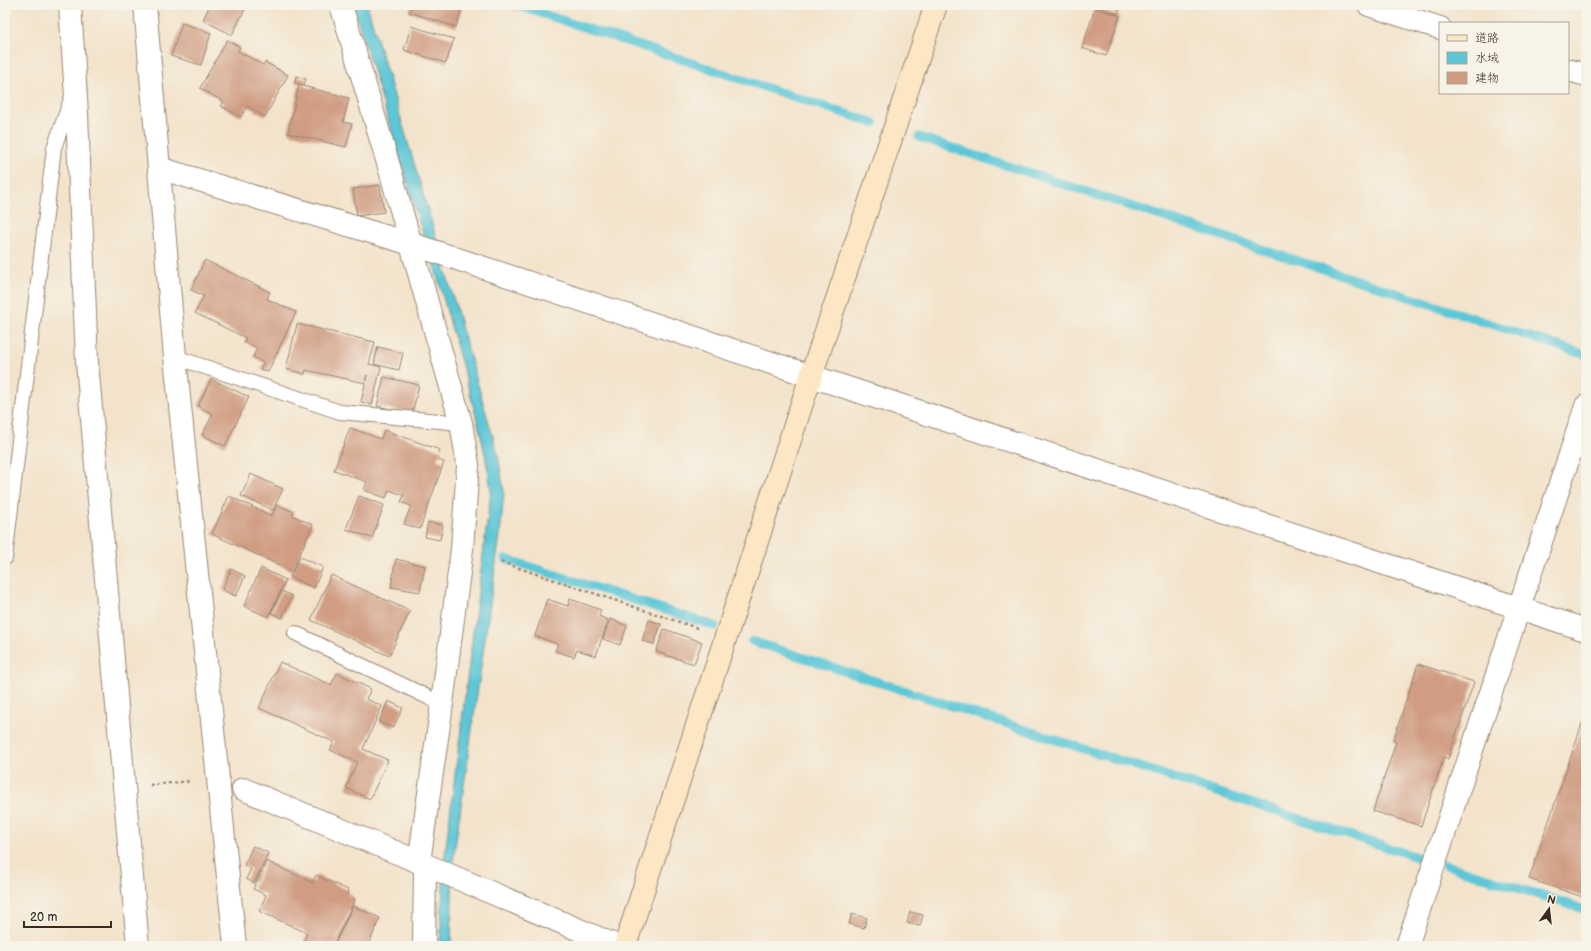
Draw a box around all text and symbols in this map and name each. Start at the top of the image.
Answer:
legend [1439,22,1569,94]
text: 道路 [1475,31,1499,46]
text: 水域 [1475,51,1499,66]
text: 建物 [1475,71,1499,86]
north arrow [1529,889,1569,929]
text: N [1546,892,1557,907]
scale bar [24,903,111,929]
text: 20 m [30,910,57,925]

